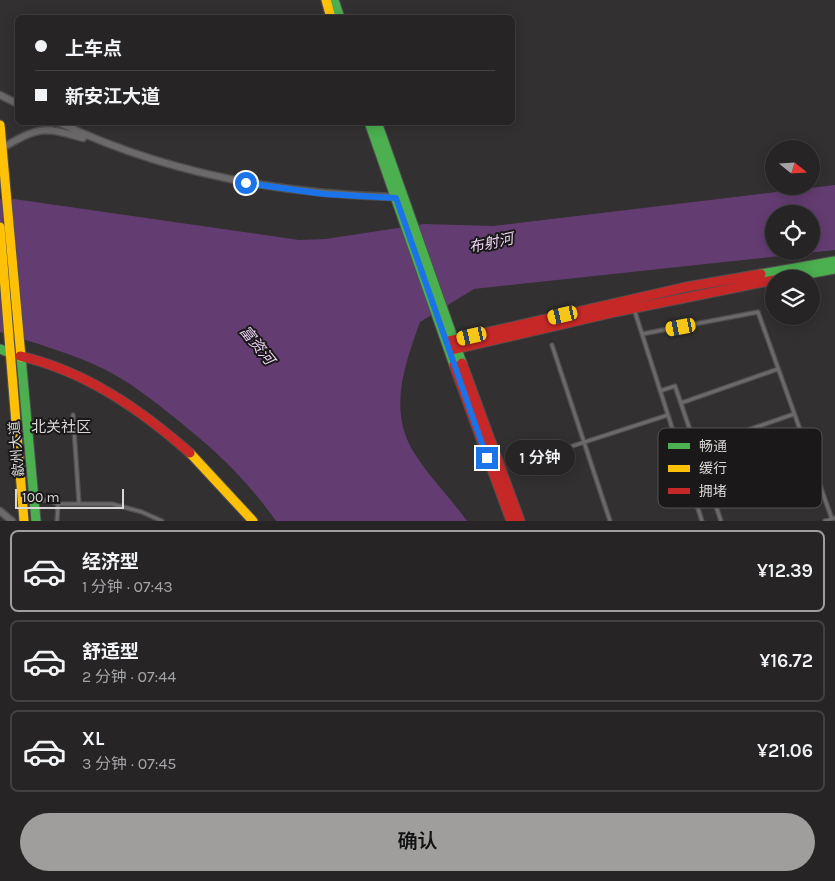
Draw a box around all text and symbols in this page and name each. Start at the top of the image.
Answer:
text: 上车点 [65,38,122,60]
text: 新安江大道 [65,86,160,108]
north arrow [765,140,820,195]
map controls [765,140,820,325]
route start [235,172,257,194]
button: locate [765,205,820,260]
water label: 布射河 [467,229,518,256]
button: layers [765,270,820,325]
car [546,304,579,326]
car [664,317,697,337]
water label: 富资河 [236,322,280,370]
car [455,325,488,347]
district label: 北关社区 [31,418,91,436]
street label: 歙州大道 [6,420,27,478]
legend [658,428,822,508]
text: 畅通 [699,438,727,455]
callout: 1 分钟 [504,440,574,476]
route end [476,447,498,469]
text: 1 分钟 [519,448,561,467]
text: 缓行 [699,460,727,477]
text: 拥堵 [699,483,727,500]
scale bar [15,486,124,509]
text: 100 m [22,489,60,506]
icon: car [22,549,67,594]
text: 经济型 [82,551,139,573]
text: ¥12.39 [757,560,813,582]
text: 1 分钟 · 07:43 [82,577,173,596]
icon: car [22,639,67,684]
text: 舒适型 [82,641,139,663]
text: ¥16.72 [759,650,813,672]
text: 2 分钟 · 07:44 [82,667,176,686]
text: XL [82,728,104,750]
icon: car [22,729,67,774]
text: ¥21.06 [757,740,813,762]
text: 3 分钟 · 07:45 [82,754,176,773]
button: 确认 [20,813,815,871]

